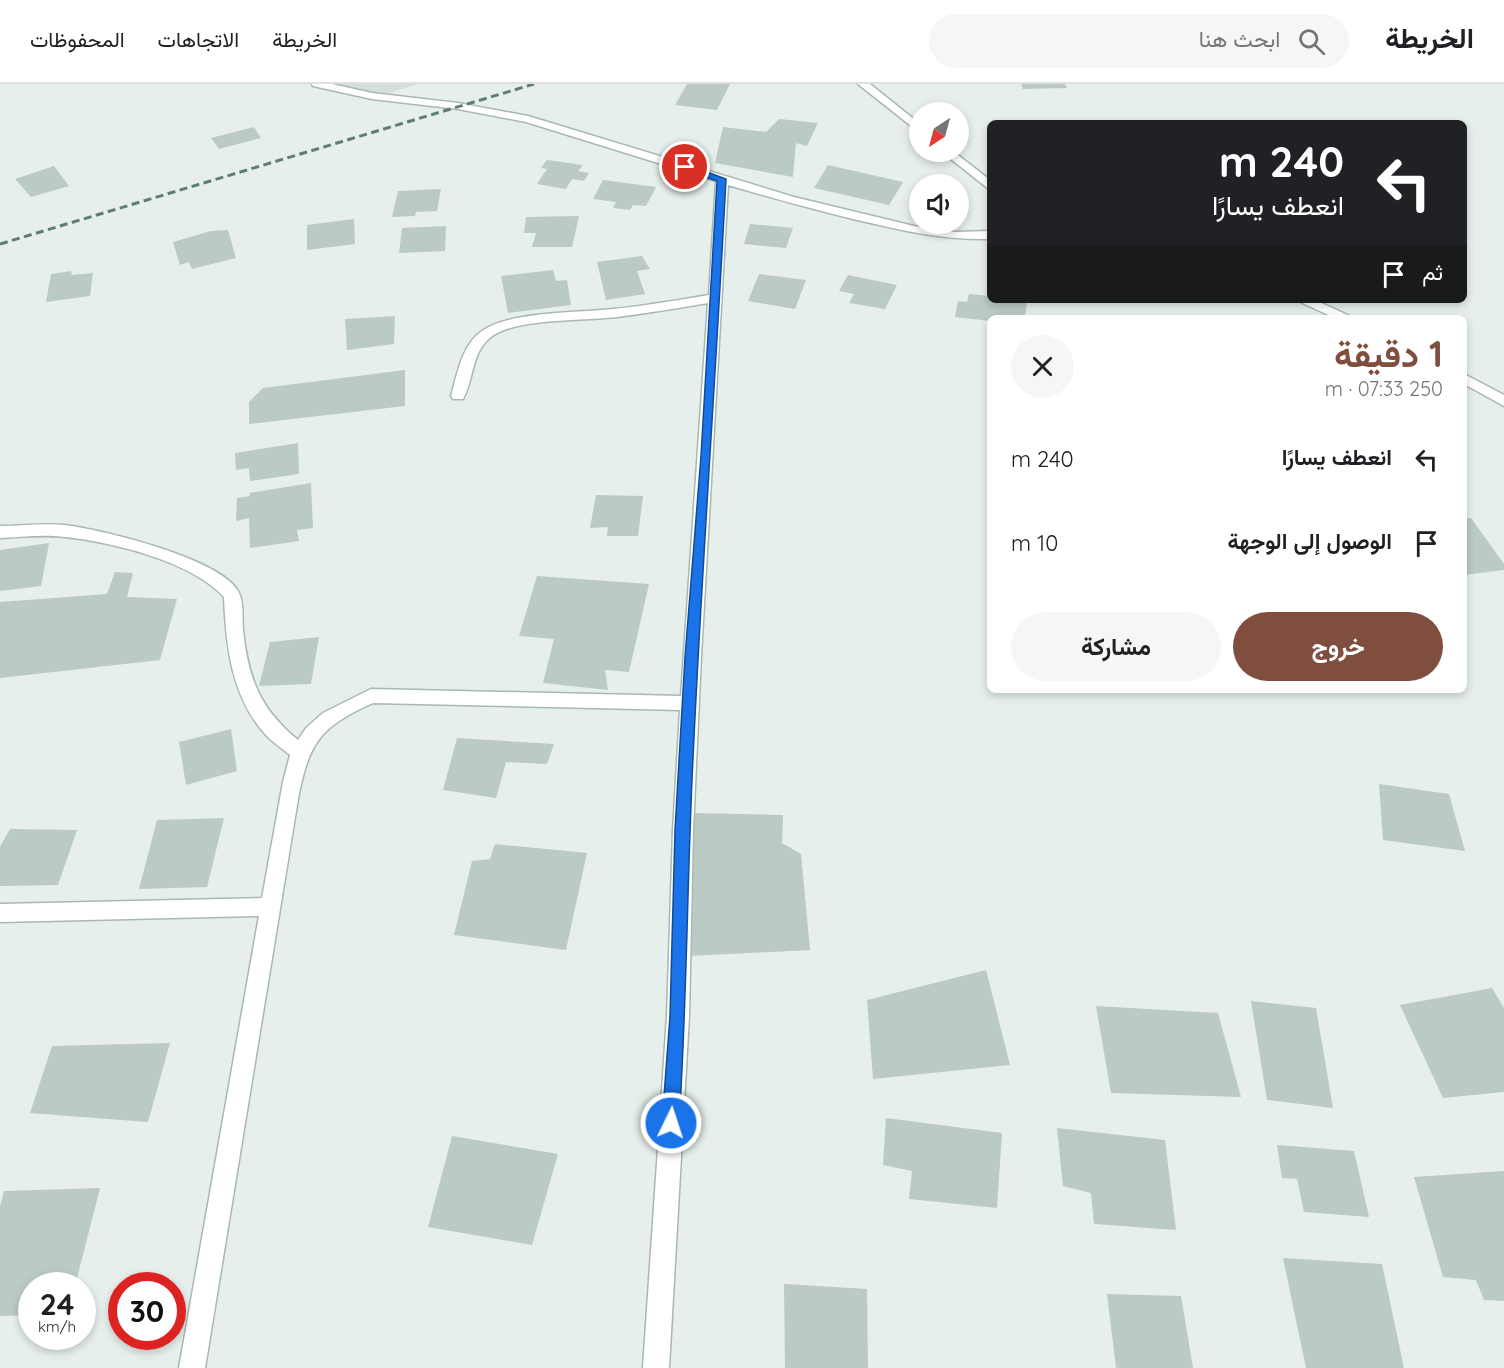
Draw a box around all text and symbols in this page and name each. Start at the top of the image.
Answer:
search box [929,14,1349,68]
text: الخريطة [1385,20,1474,55]
text: ابحث هنا [1199,25,1280,53]
icon: search [1295,25,1328,58]
text: المحفوظات [30,26,125,52]
text: الاتجاهات [158,26,239,52]
text: الخريطة [272,26,337,52]
north arrow [909,102,969,162]
map controls [909,102,969,234]
text: 240 m [1219,135,1344,188]
pin [659,141,710,192]
icon: left [1365,144,1443,222]
icon: arrive [668,150,701,183]
button: sound [909,174,969,234]
text: انعطف يسارًا [1212,188,1344,222]
icon: arrive [1377,258,1410,291]
text: ثم [1422,258,1443,286]
text: 1 دقيقة [1334,331,1443,376]
button: close [1011,335,1074,398]
text: 250 m · 07:33 [1325,376,1443,401]
text: انعطف يسارًا [1282,443,1392,471]
icon: left [1410,443,1443,476]
text: 240 m [1011,445,1074,473]
text: الوصول إلى الوجهة [1228,527,1392,555]
icon: arrive [1410,527,1443,560]
text: 10 m [1011,529,1058,557]
button: مشاركة [1011,612,1221,681]
button: خروج [1233,612,1443,681]
position arrow [639,1091,703,1155]
speed limit sign: 30 [108,1272,186,1350]
text: 24 [40,1285,74,1323]
text: km/h [38,1317,76,1336]

